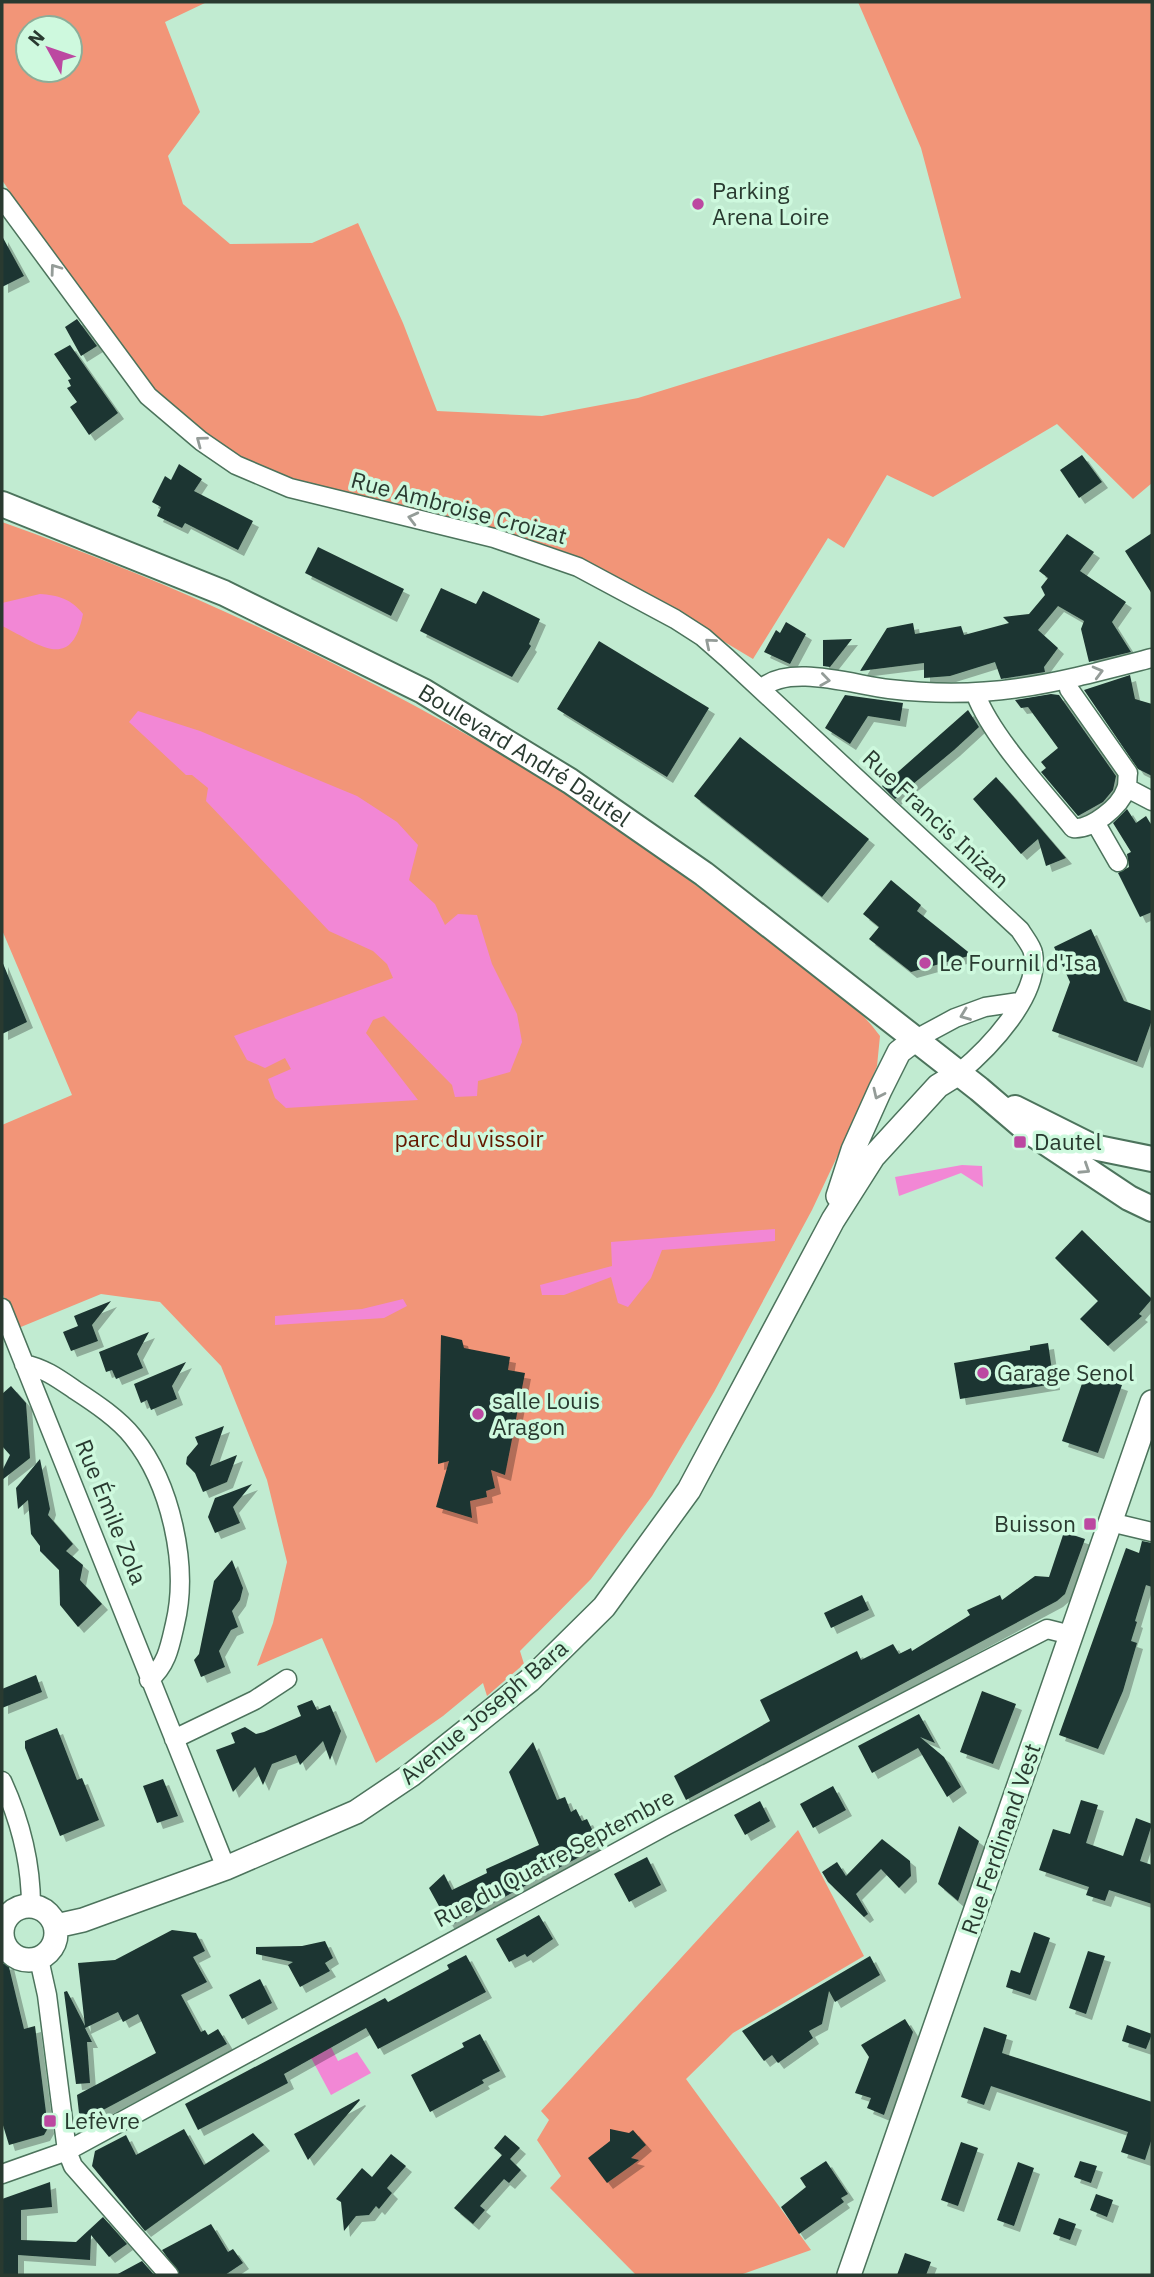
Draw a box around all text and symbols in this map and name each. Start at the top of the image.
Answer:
north arrow [14,14,84,84]
text: N [22,25,50,51]
place label: Parking Arena Loire [712,175,829,231]
marker: Parking Arena Loire [690,196,706,212]
one-way arrow [51,264,63,277]
one-way arrow [197,437,209,449]
street label: Rue Ambroise Croizat [348,464,571,550]
one-way arrow [407,512,419,526]
one-way arrow [706,639,719,651]
one-way arrow [1092,666,1104,680]
one-way arrow [819,672,830,687]
street label: Boulevard André Dautel [413,676,637,833]
street label: Rue Francis Inizan [857,743,1016,894]
place label: Le Fournil d'Isa [939,947,1097,977]
marker: Le Fournil d'Isa [917,955,933,971]
one-way arrow [960,1006,972,1020]
one-way arrow [872,1087,886,1099]
park label: parc du vissoir [394,1123,544,1153]
place label: Dautel [1034,1126,1102,1156]
marker: Dautel [1012,1134,1028,1150]
one-way arrow [1077,1161,1090,1174]
place label: Garage Senol [997,1357,1134,1387]
marker: Garage Senol [975,1365,991,1381]
place label: salle Louis Aragon [492,1385,600,1441]
marker: salle Louis Aragon [470,1406,486,1422]
street label: Rue Émile Zola [69,1435,155,1589]
place label: Buisson [994,1508,1076,1538]
marker: Buisson [1082,1516,1098,1532]
street label: Avenue Joseph Bara [393,1632,574,1790]
street label: Rue Ferdinand Vest [953,1739,1047,1938]
street label: Rue du Quatre Septembre [428,1781,679,1933]
place label: Lefèvre [64,2105,140,2135]
marker: Lefèvre [42,2113,58,2129]

